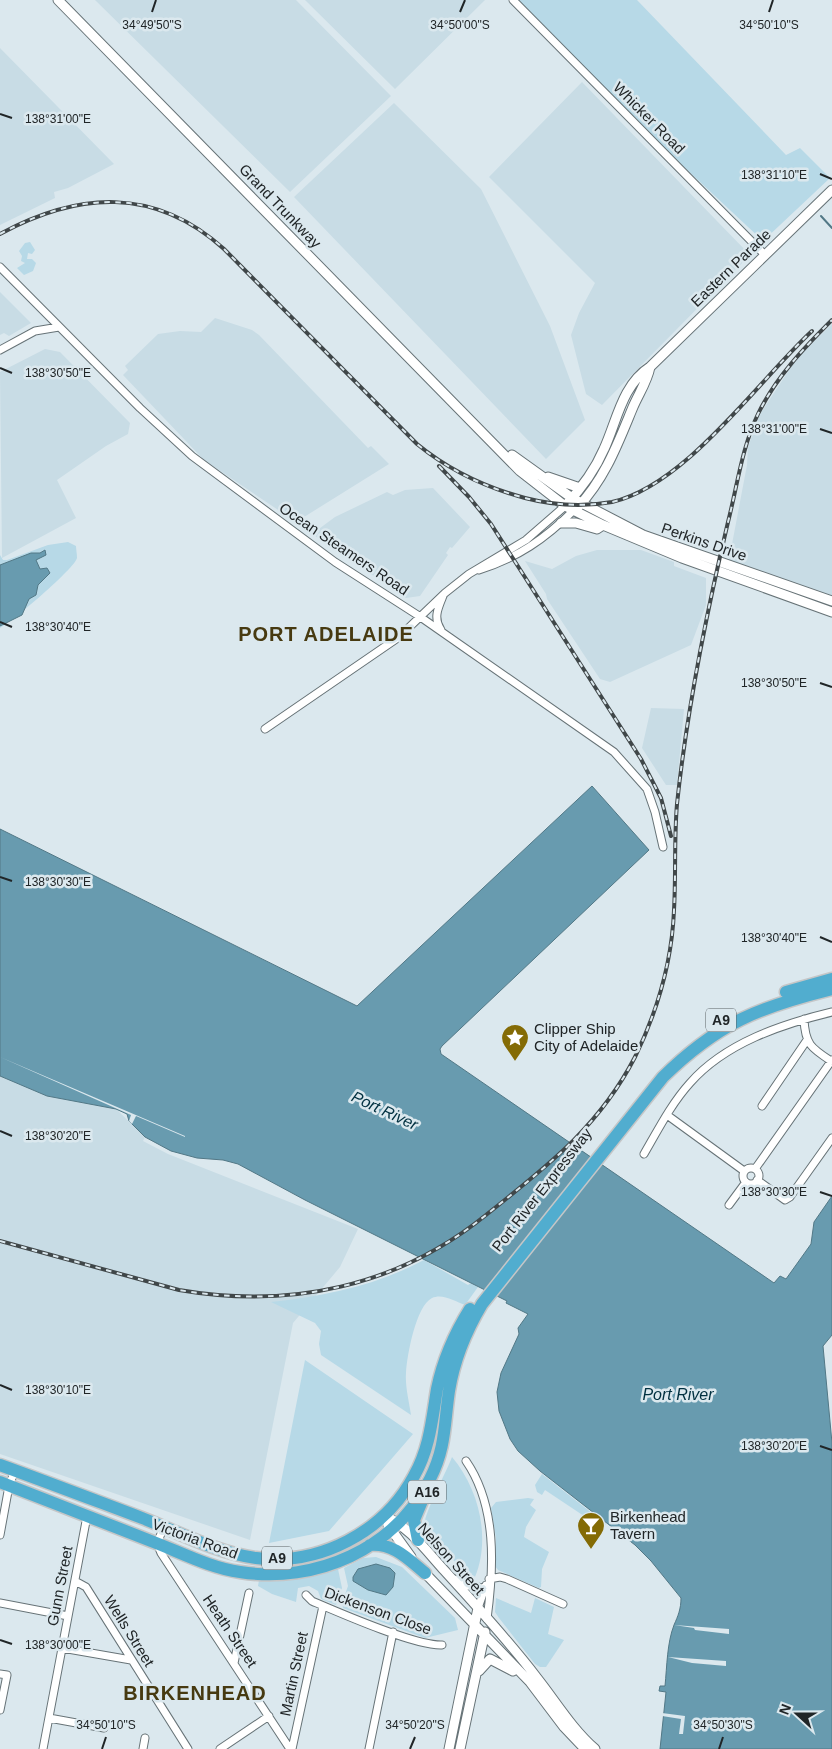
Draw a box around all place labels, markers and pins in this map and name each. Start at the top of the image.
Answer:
place label: Clipper Ship City of Adelaide [534,1020,638,1054]
place icon: Clipper Ship City of Adelaide [500,1023,530,1062]
place label: Birkenhead Tavern [610,1508,686,1542]
bar icon: Birkenhead Tavern [576,1511,606,1550]

